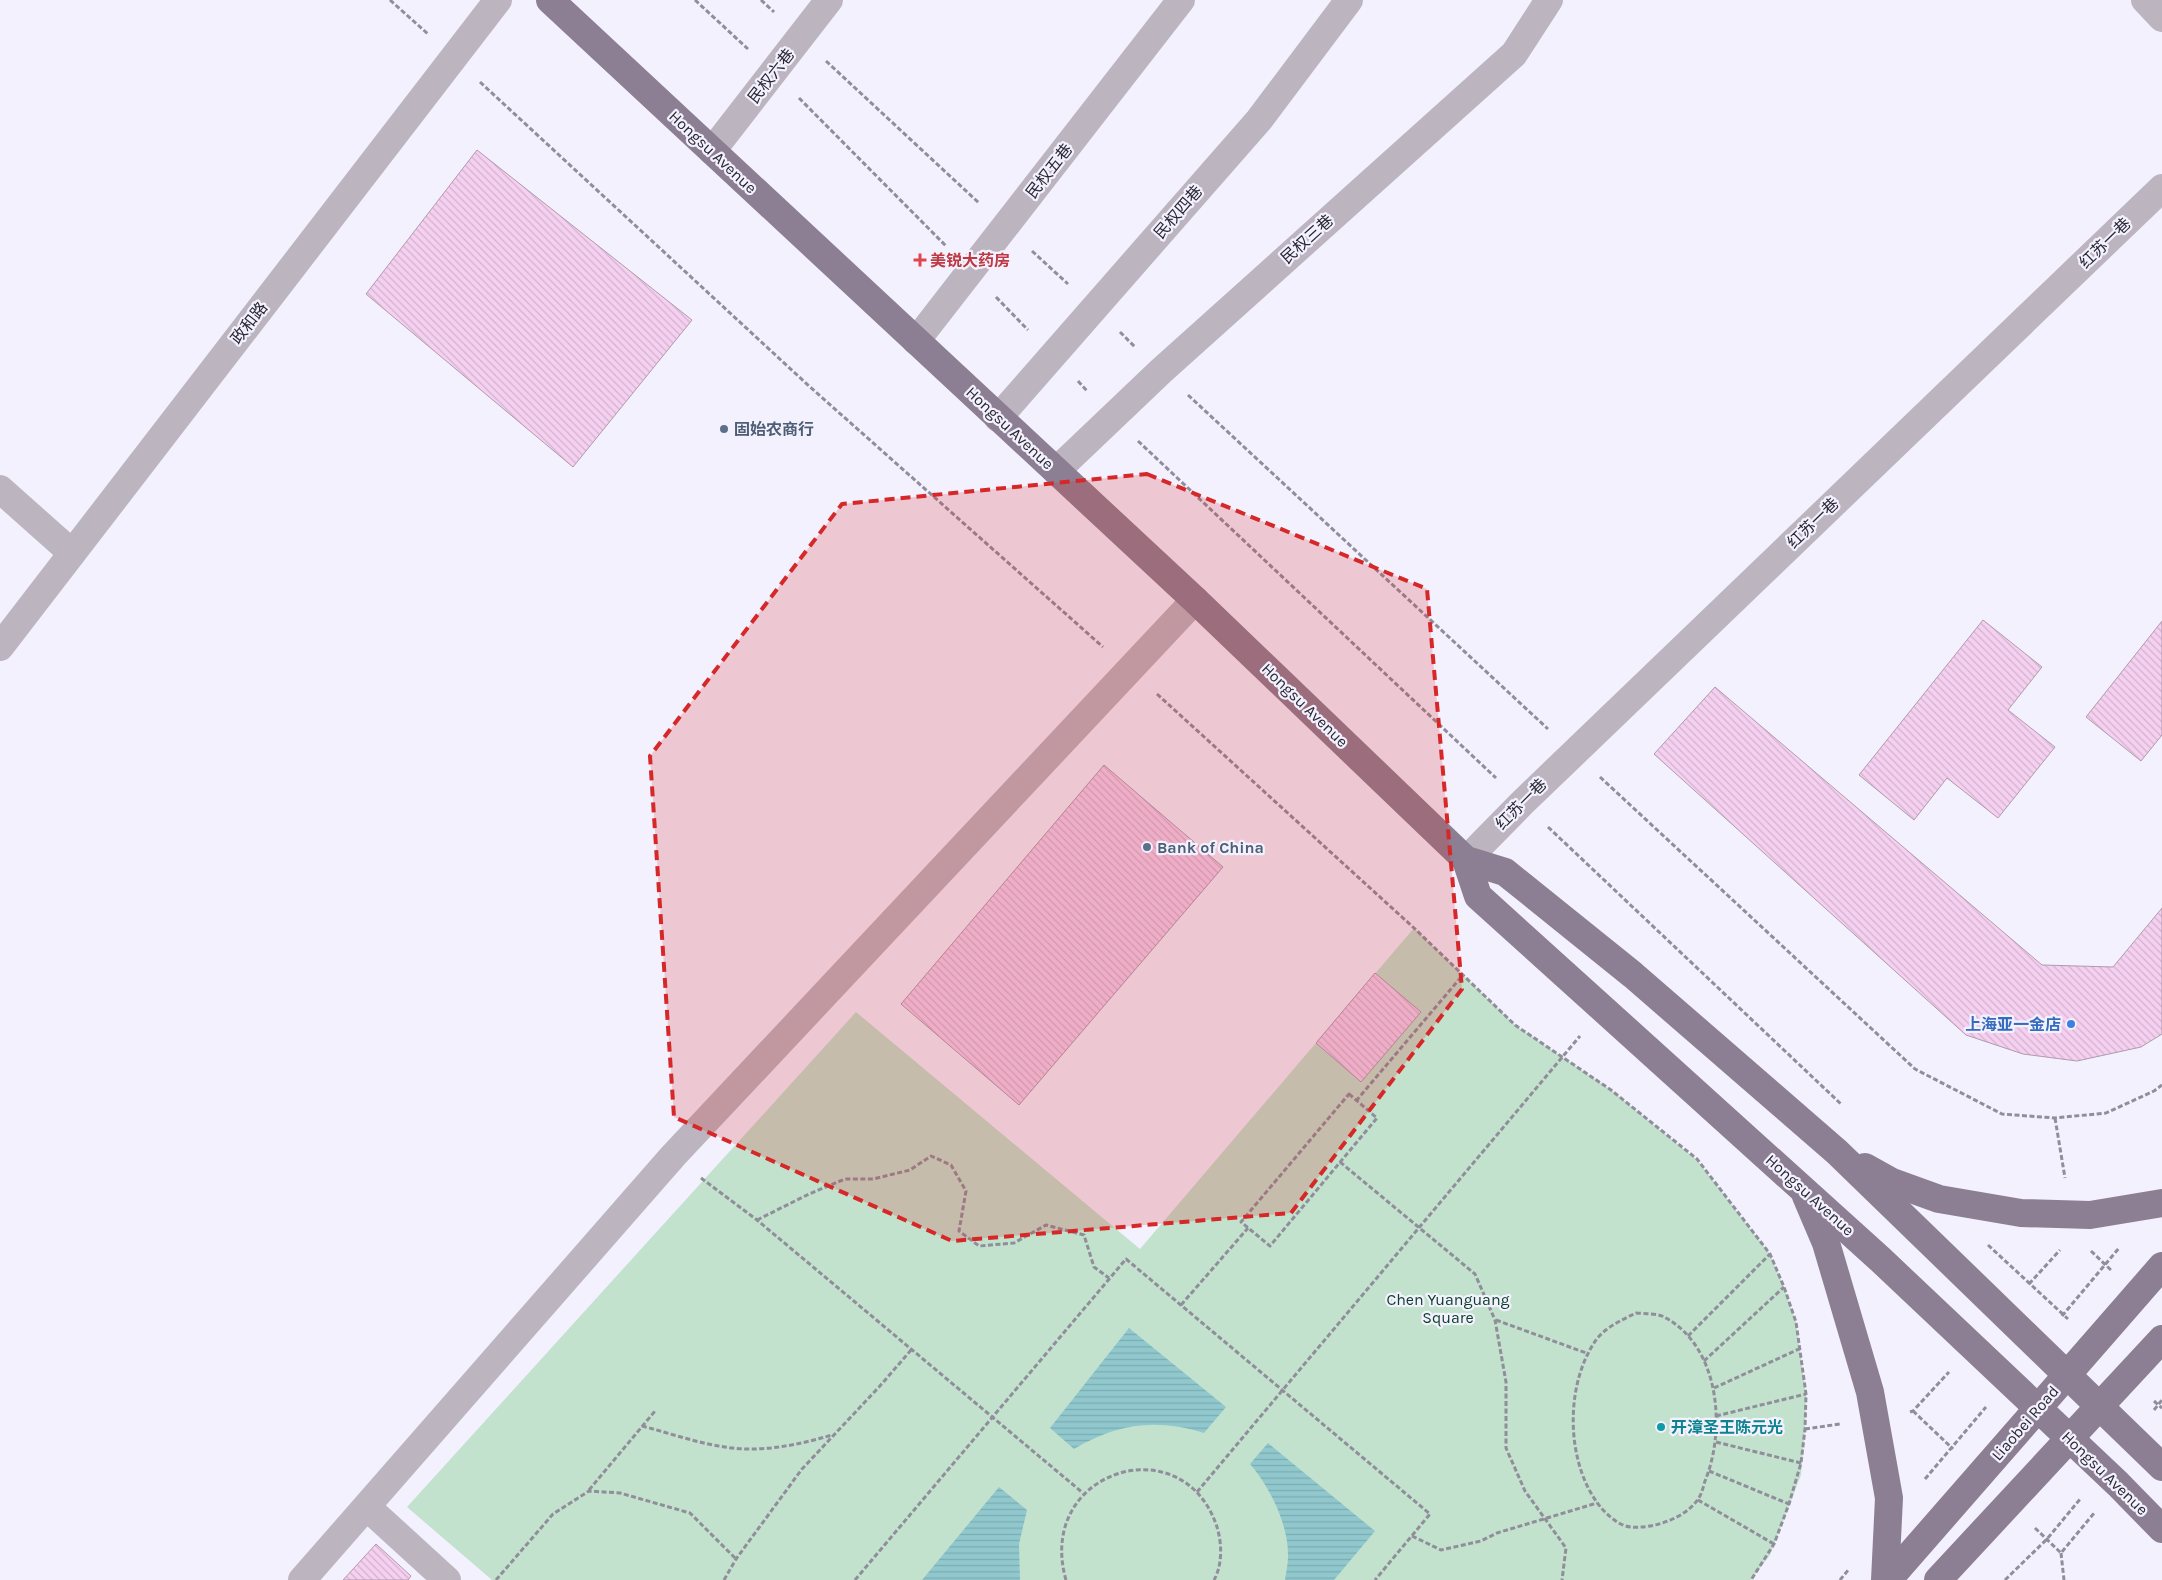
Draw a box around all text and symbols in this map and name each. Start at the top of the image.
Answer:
street label: 民权六巷 [744,45,798,107]
street label: Hongsu Avenue [665,107,761,197]
street label: 民权五巷 [1022,140,1076,202]
street label: 民权四巷 [1150,182,1206,242]
street label: 民权三巷 [1277,211,1337,267]
street label: 红苏一巷 [2075,214,2135,272]
place label: 美锐大药房 [930,251,1010,270]
marker: 美锐大药房 [914,254,926,266]
street label: 政和路 [227,298,271,348]
street label: Hongsu Avenue [962,383,1058,473]
place label: 固始农商行 [734,420,814,439]
marker: 固始农商行 [718,423,730,435]
street label: 红苏一巷 [1783,494,1843,552]
street label: Hongsu Avenue [1258,659,1352,751]
street label: 红苏一巷 [1492,775,1550,833]
place label: Bank of China [1157,838,1264,857]
marker: Bank of China [1141,841,1153,853]
place label: 上海亚一金店 [1965,1015,2061,1034]
marker: 上海亚一金店 [2065,1018,2077,1030]
street label: Hongsu Avenue [1762,1150,1858,1240]
park label: Chen Yuanguang Square [1386,1290,1510,1327]
street label: Liaobei Road [1987,1382,2063,1464]
place label: 开漳圣王陈元光 [1671,1418,1783,1437]
marker: 开漳圣王陈元光 [1655,1421,1667,1433]
street label: Hongsu Avenue [2058,1427,2152,1519]

